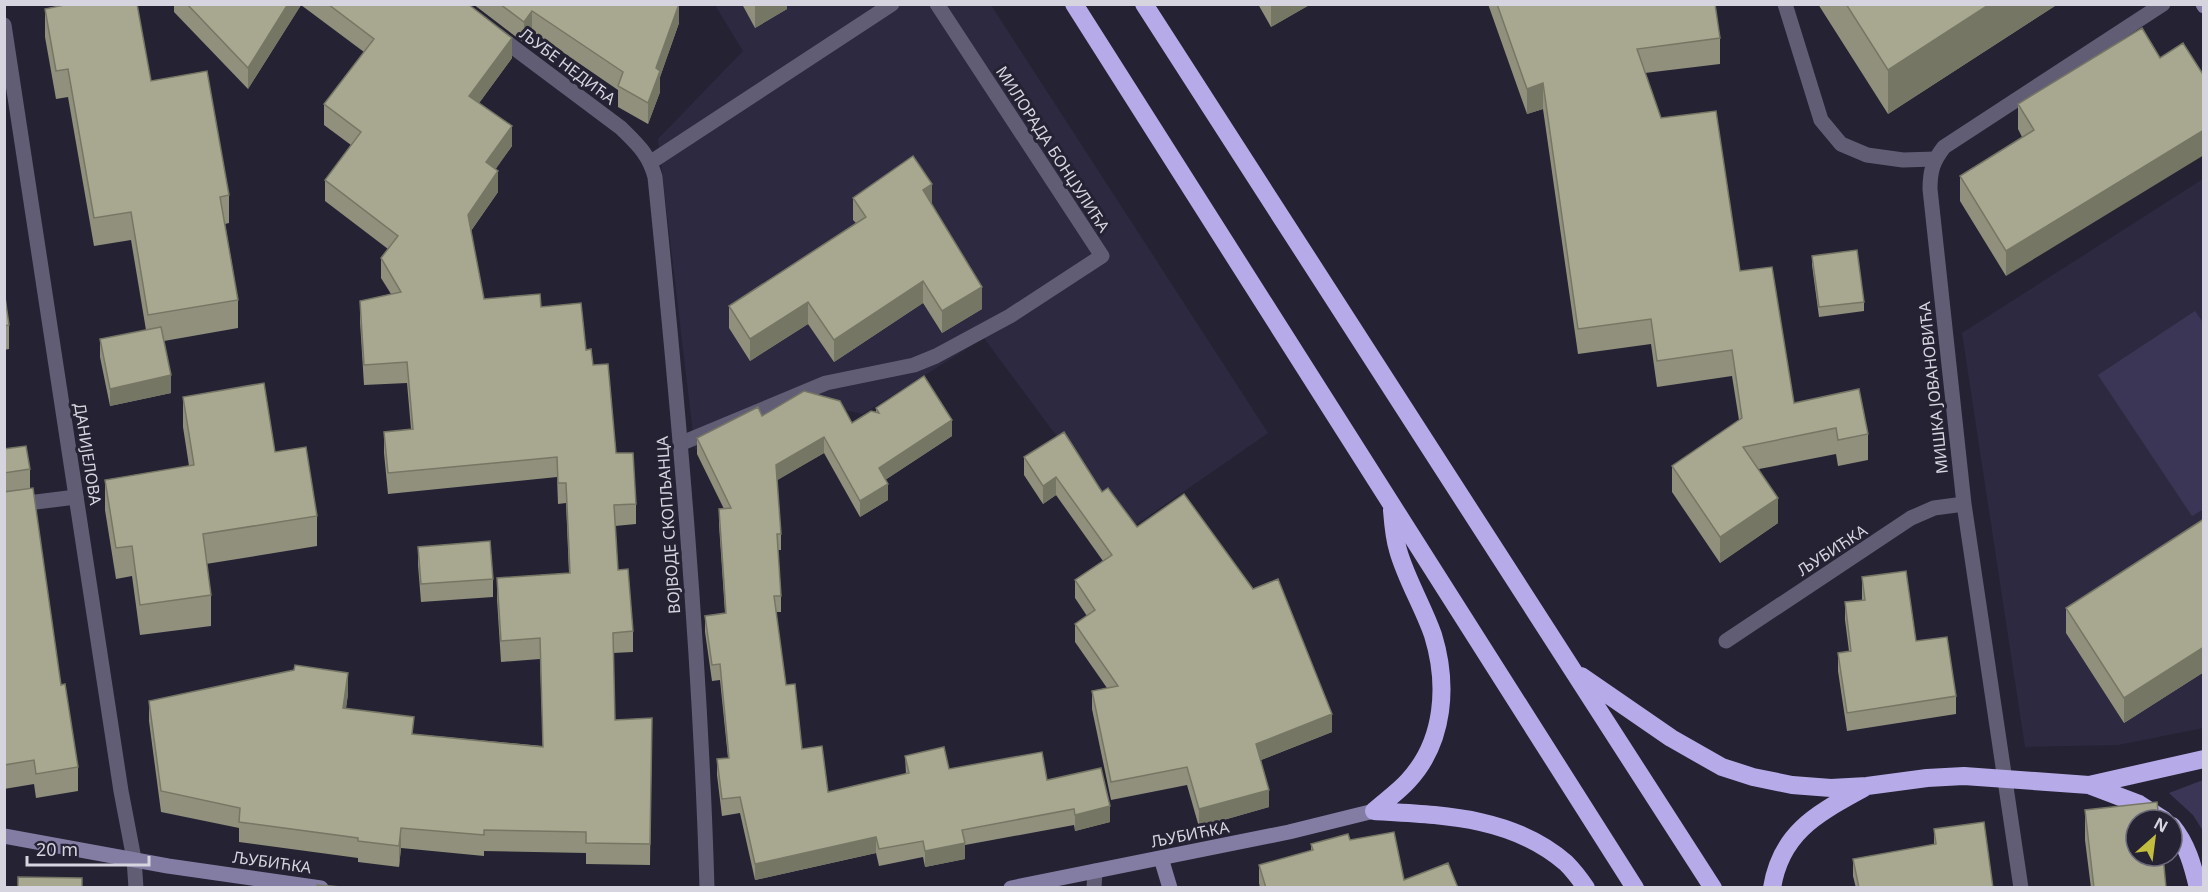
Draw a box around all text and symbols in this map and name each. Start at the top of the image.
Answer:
street label: ЉУБЕ НЕДИЋА [516,23,621,110]
street label: МИЛОРАДА БОНЏУЛИЋА [991,62,1115,237]
street label: МИШКА ЈОВАНОВИЋА [1913,300,1953,475]
street label: ДАНИЈЕЛОВА [69,401,107,507]
street label: ВОЈВОДЕ СКОПЉАНЦА [651,435,685,615]
street label: ЉУБИЋКА [1793,519,1872,581]
north arrow [2124,808,2184,868]
text: N [2150,812,2172,838]
street label: ЉУБИЋКА [1149,815,1232,852]
scale bar [27,829,148,867]
text: 20 m [36,837,78,861]
street label: ЉУБИЋКА [231,846,314,879]

